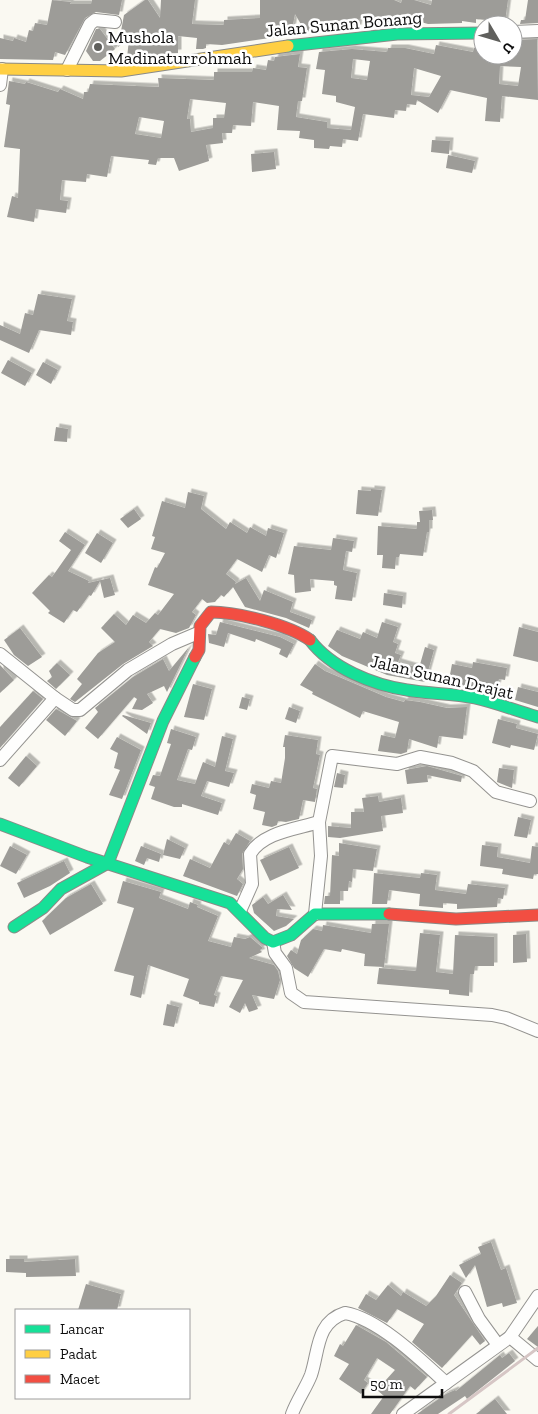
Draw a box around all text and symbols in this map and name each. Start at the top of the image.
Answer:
street label: Jalan Sunan Bonang [265,6,423,42]
north arrow [473,15,523,65]
place label: Mushola Madinaturrohmah [108,26,252,69]
text: U [498,38,518,57]
marker: Mushola Madinaturrohmah [92,41,104,53]
street label: Jalan Sunan Drajat [368,650,516,704]
legend [15,1309,190,1399]
text: Lancar [60,1320,105,1338]
text: Padat [60,1345,97,1363]
scale bar [363,1366,442,1398]
text: Macet [60,1370,100,1388]
text: 50 m [370,1375,403,1393]

